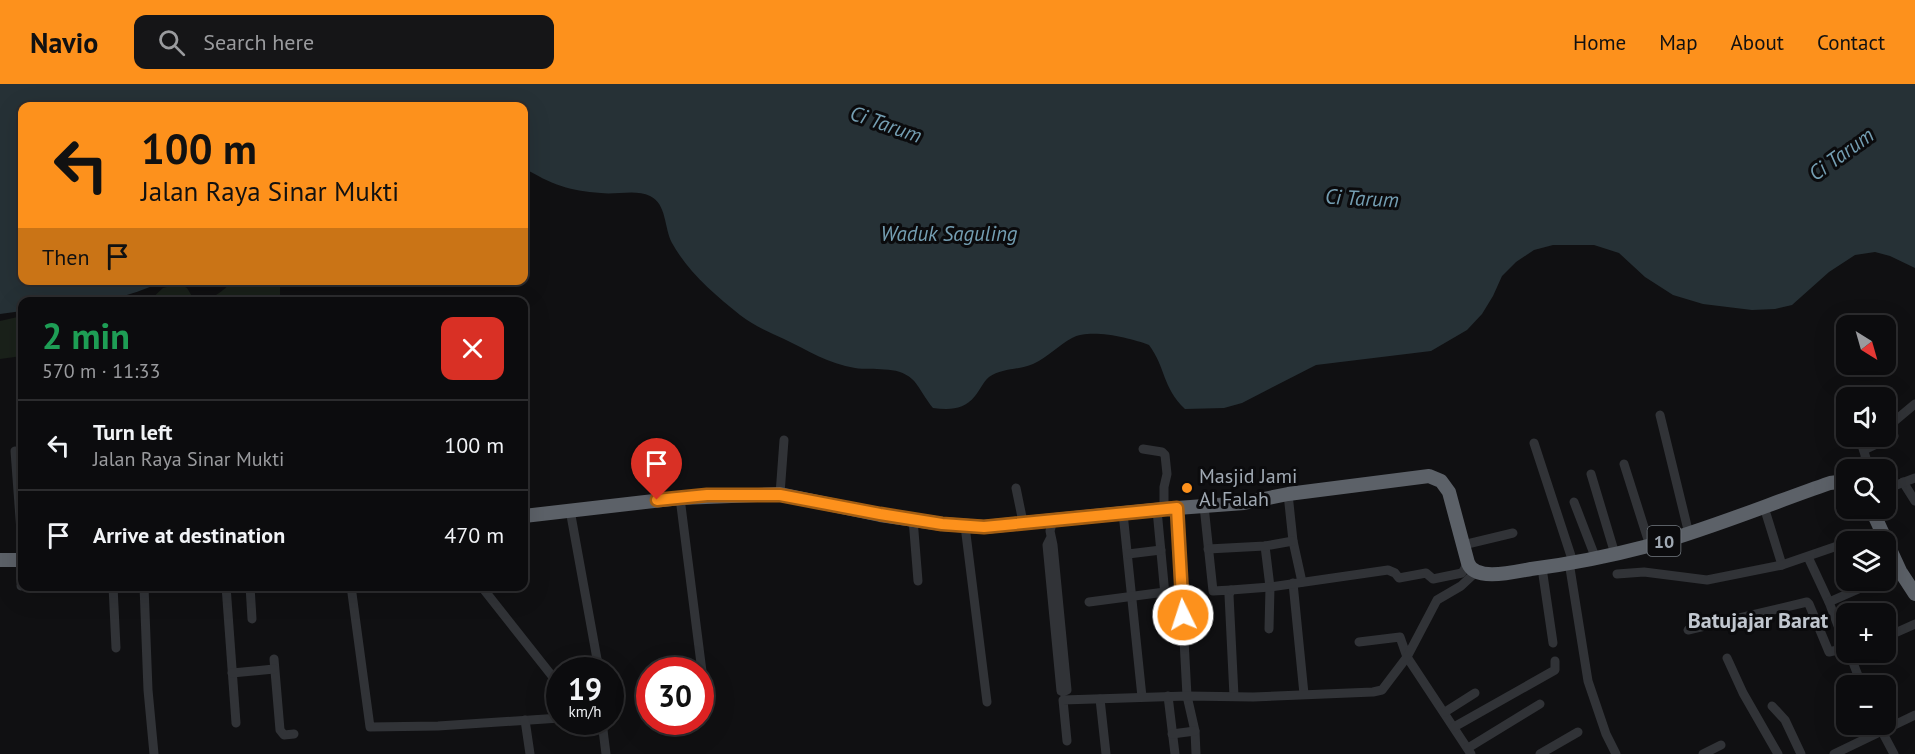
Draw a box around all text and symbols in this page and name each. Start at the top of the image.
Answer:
search box [134,15,554,69]
text: Navio [30,24,98,61]
icon: search [155,26,188,59]
text: Search here [203,28,314,56]
text: Home [1573,29,1626,56]
text: Map [1659,29,1698,56]
text: About [1731,29,1784,56]
text: Contact [1817,29,1885,56]
water label: Ci Tarum [847,99,925,149]
text: 100 m [141,121,257,176]
water label: Ci Tarum [1803,121,1879,187]
icon: left [42,126,120,204]
text: Jalan Raya Sinar Mukti [141,174,399,208]
water label: Ci Tarum [1324,183,1400,213]
water label: Waduk Saguling [881,220,1018,247]
icon: arrive [101,240,134,273]
text: Then [42,243,89,271]
text: 2 min [42,312,130,359]
north arrow [1836,315,1896,375]
map controls [1836,315,1896,735]
button: close [441,317,504,380]
text: 570 m · 11:33 [42,358,160,384]
button: sound [1836,387,1896,447]
text: Turn left [93,418,173,446]
icon: left [42,429,75,462]
text: 100 m [444,431,504,459]
pin [631,438,682,500]
text: Jalan Raya Sinar Mukti [93,446,284,472]
icon: arrive [640,447,673,480]
button: search [1836,459,1896,519]
place label: Masjid Jami Al Falah [1199,463,1297,512]
marker: Masjid Jami Al Falah [1180,481,1194,495]
icon: arrive [42,519,75,552]
text: Arrive at destination [93,521,285,549]
text: 470 m [444,521,504,549]
road number: 10 [1648,526,1680,556]
button: layers [1836,531,1896,591]
position arrow [1151,583,1215,647]
button: + [1836,603,1896,663]
district label: Batujajar Barat [1688,606,1829,634]
speed limit sign: 30 [636,657,714,735]
text: 19 [568,669,602,708]
button: − [1836,675,1896,735]
text: km/h [569,702,601,721]

